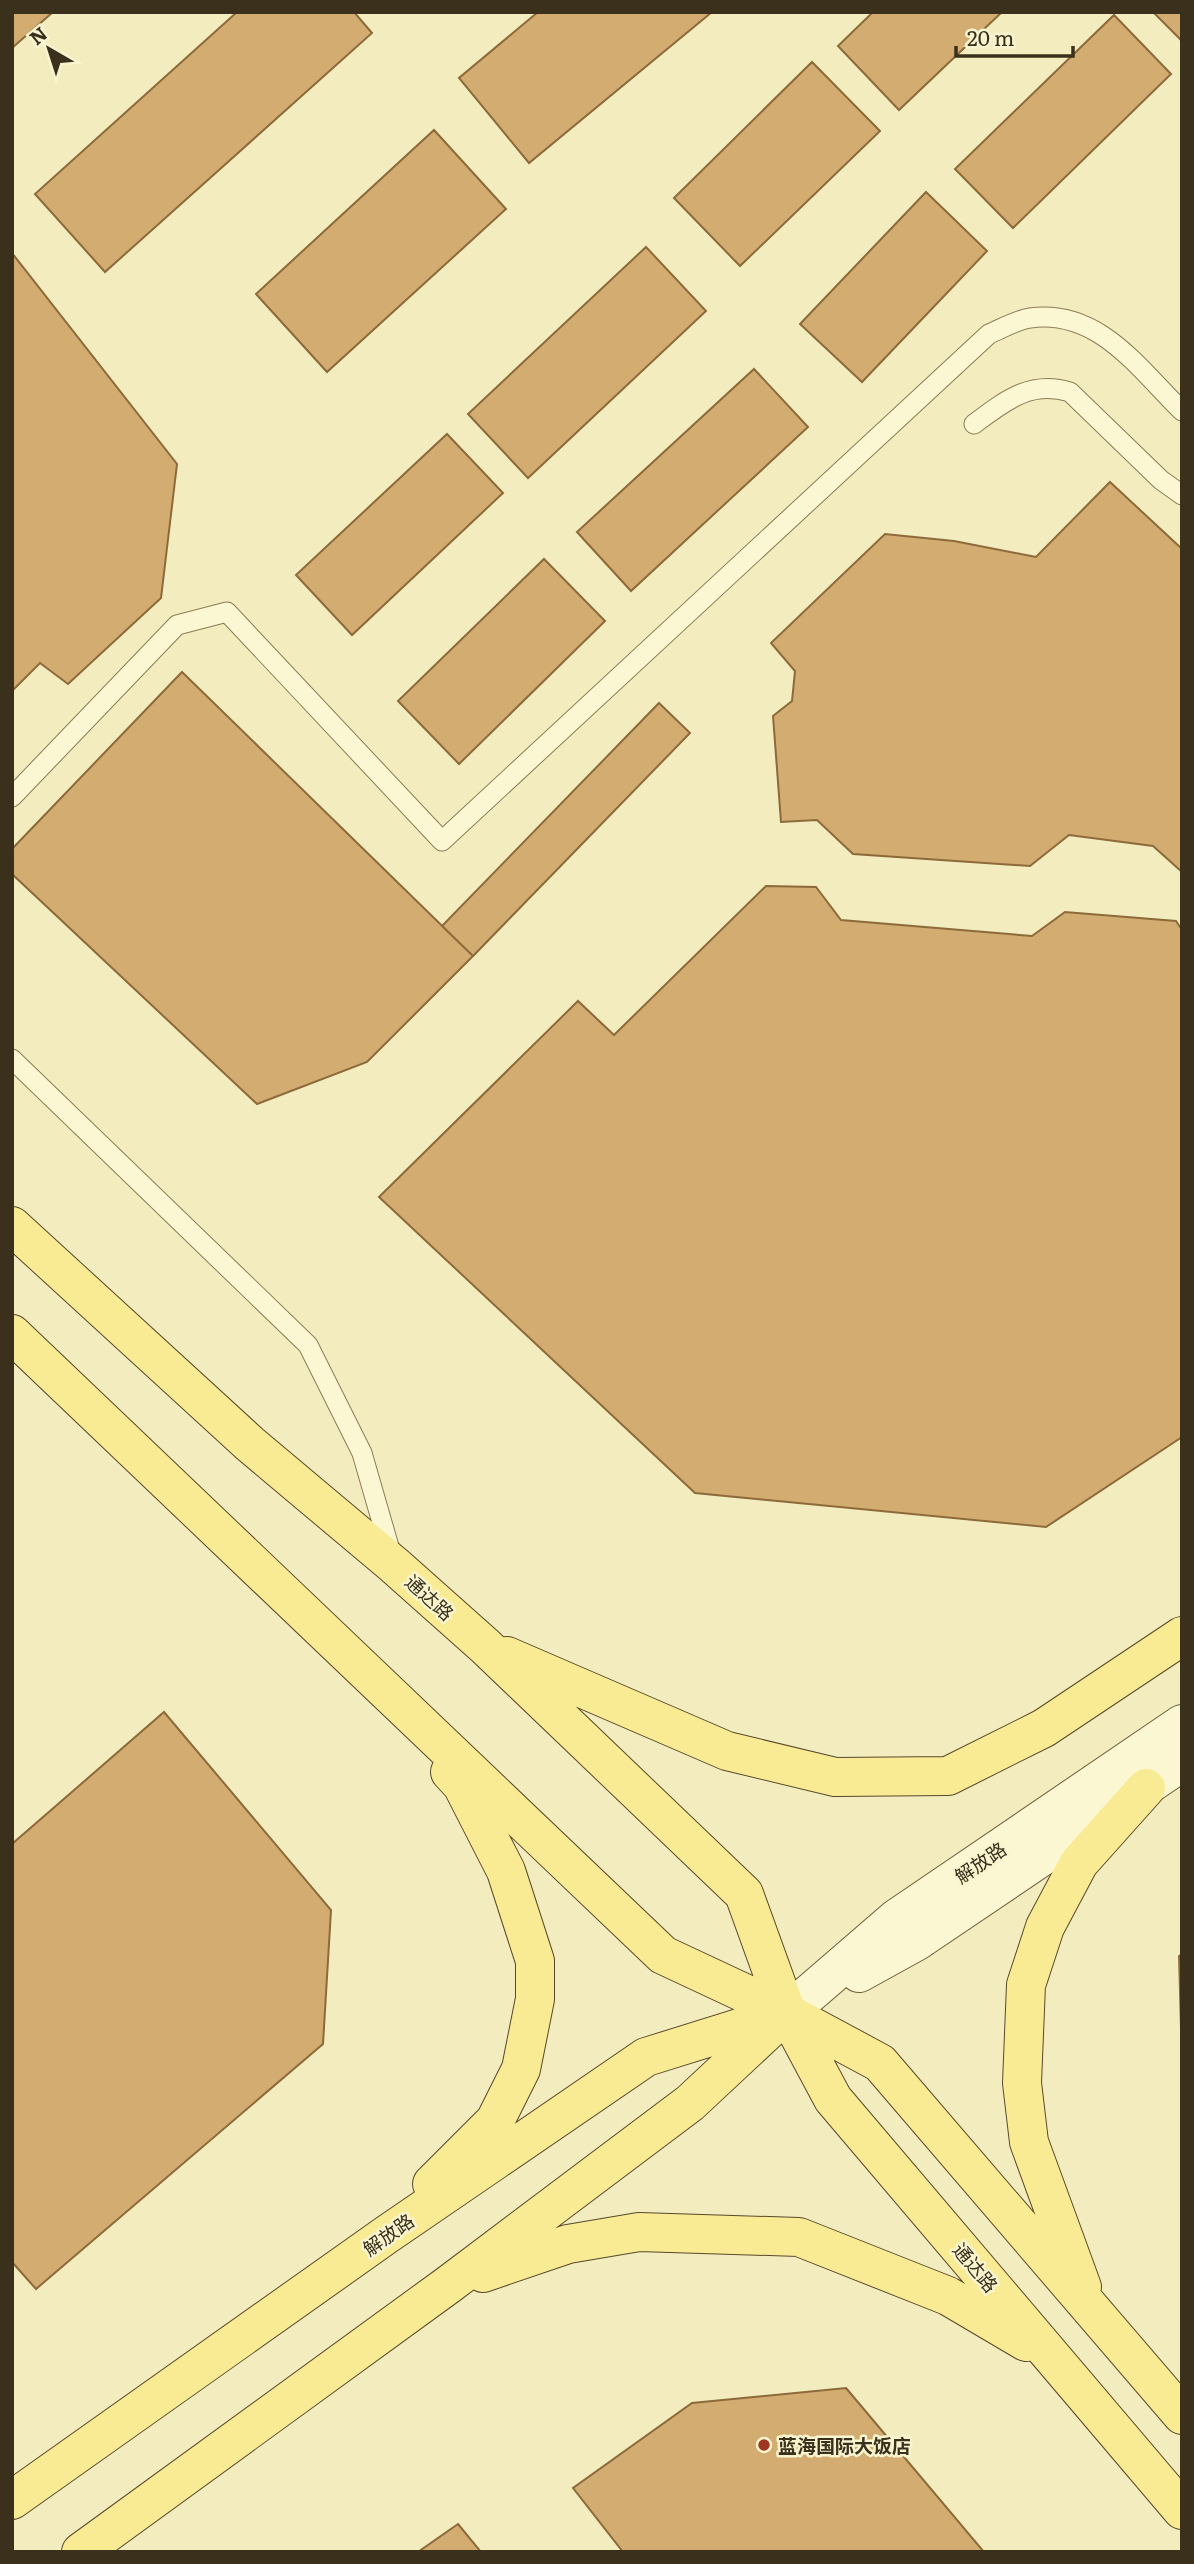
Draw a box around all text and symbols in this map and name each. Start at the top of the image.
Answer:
north arrow [14,14,84,84]
scale bar [956,14,1073,58]
text: N [23,19,53,51]
text: 20 m [967,21,1014,52]
street label: 通达路 [399,1568,461,1626]
street label: 解放路 [949,1834,1011,1890]
street label: 解放路 [357,2206,419,2262]
street label: 通达路 [947,2236,1005,2298]
place label: 蓝海国际大饭店 [778,2431,911,2459]
marker: 蓝海国际大饭店 [756,2437,772,2453]

